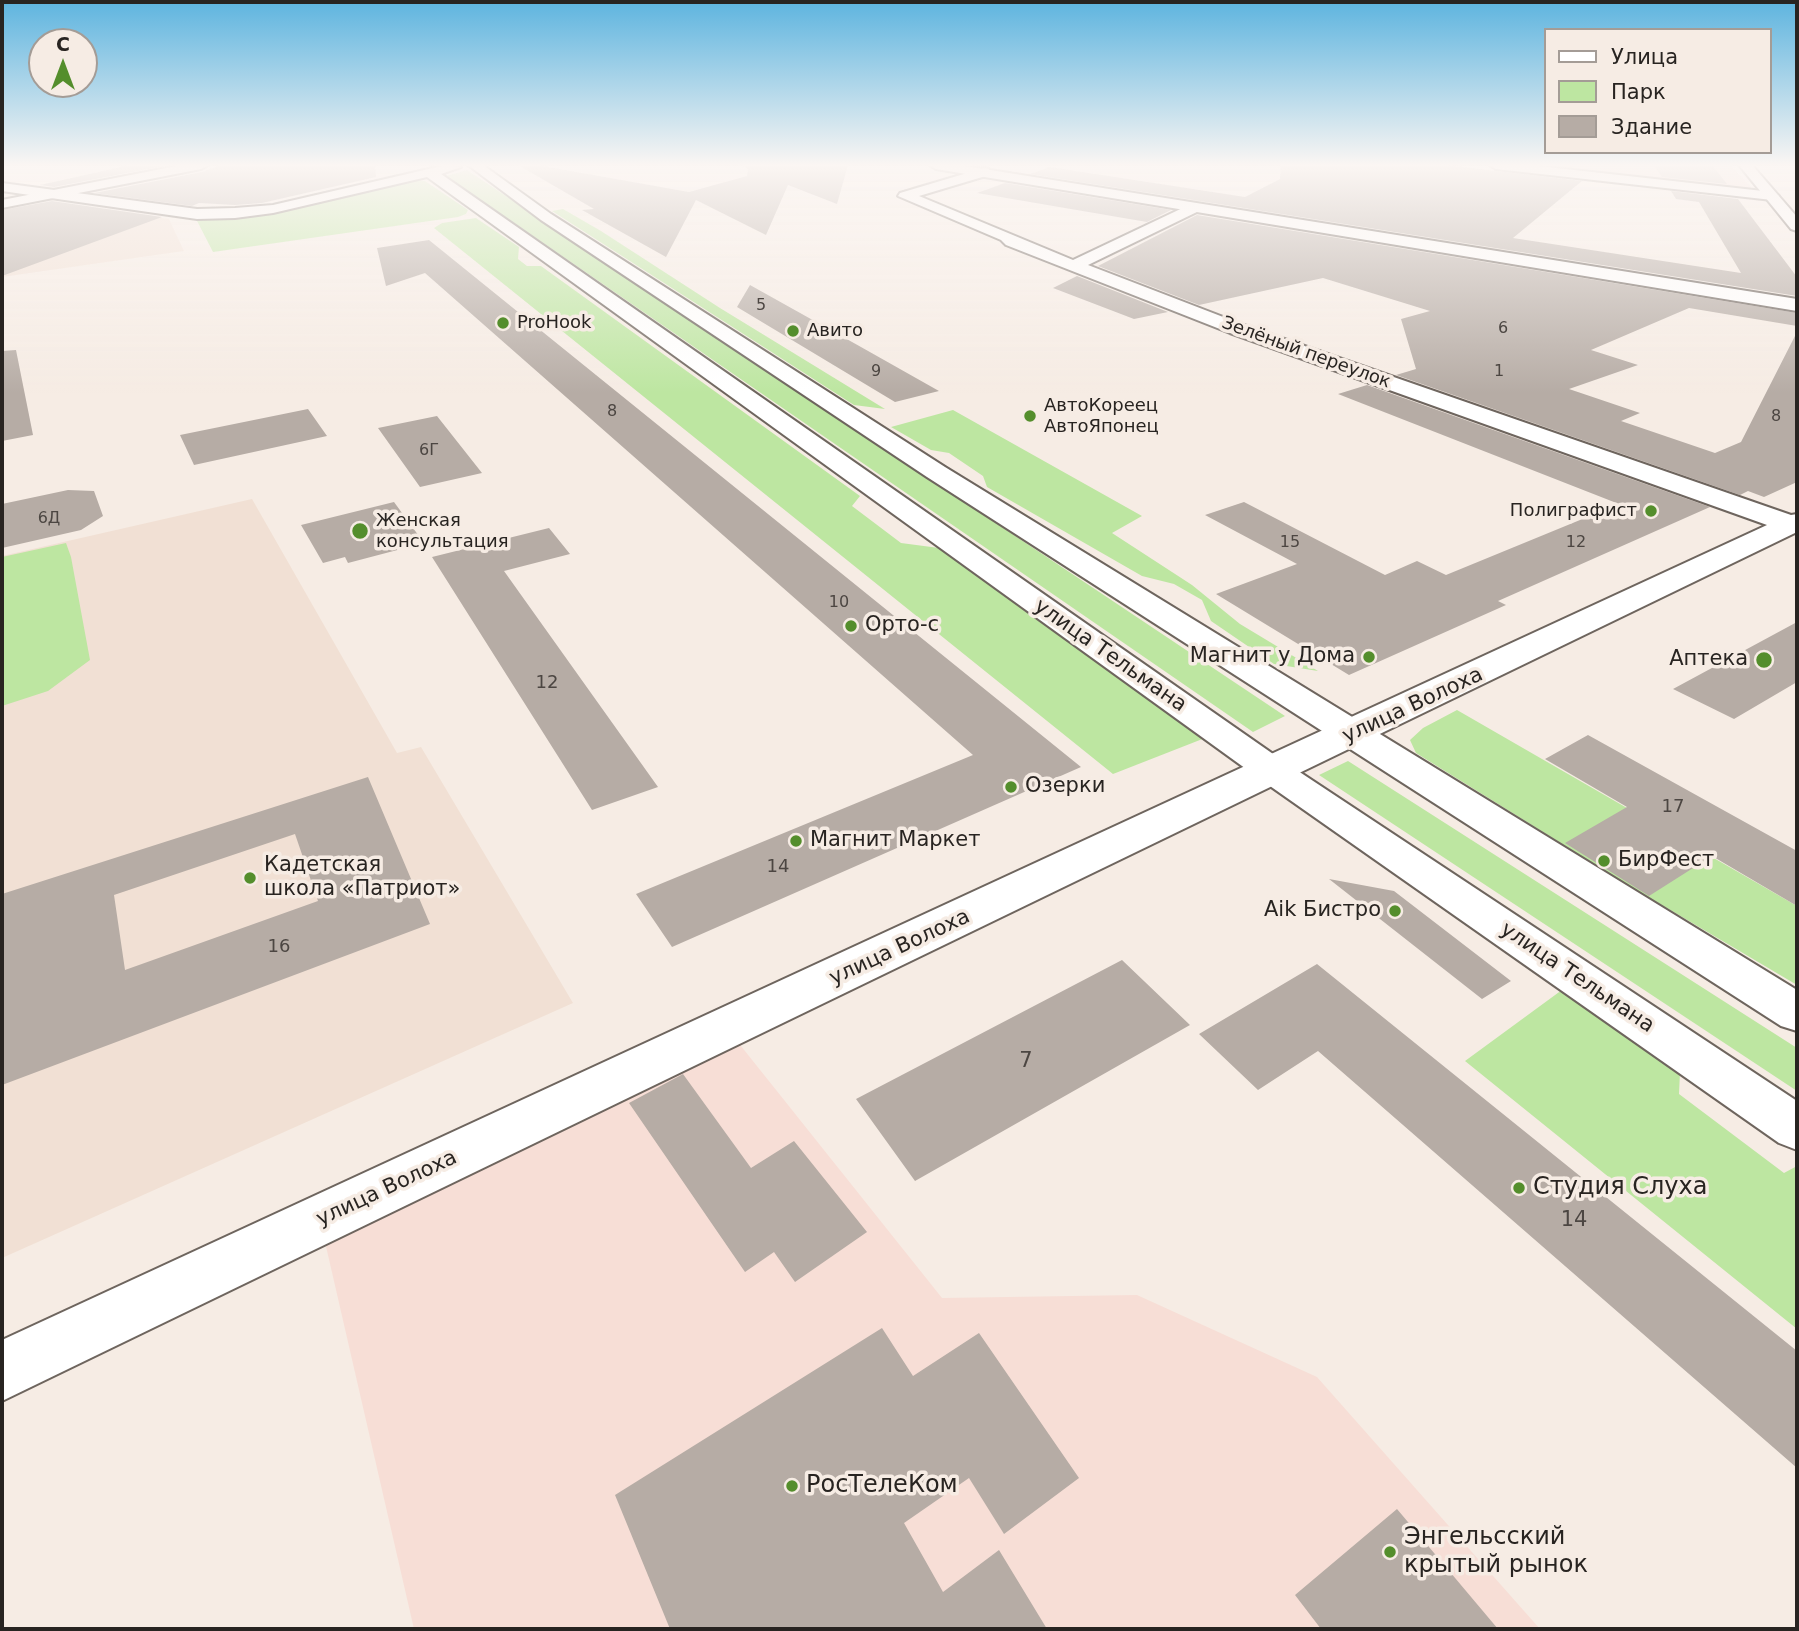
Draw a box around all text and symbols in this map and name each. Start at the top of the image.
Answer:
north arrow [28,28,98,98]
legend [1544,28,1771,154]
text: С [56,33,70,55]
text: Улица [1611,45,1678,69]
text: Парк [1611,80,1666,104]
text: Здание [1611,115,1692,139]
house number: 5 [756,296,766,316]
place label: ProHook [517,312,592,334]
street label: Зелёный переулок [1219,312,1393,394]
marker: ProHook [495,315,511,331]
house number: 6 [1498,319,1508,339]
place label: Авито [807,320,863,342]
marker: Авито [785,323,801,339]
house number: 9 [871,362,881,382]
house number: 1 [1494,362,1504,382]
place label: АвтоКореец АвтоЯпонец [1044,395,1159,438]
house number: 8 [607,402,617,422]
house number: 8 [1771,407,1781,427]
marker: АвтоКореец АвтоЯпонец [1022,408,1038,424]
house number: 6Г [419,441,439,461]
place label: Полиграфист [1510,500,1637,522]
marker: Полиграфист [1643,503,1659,519]
house number: 6Д [38,509,60,529]
place label: Женская консультация [376,510,509,552]
marker: Женская консультация [350,521,370,541]
house number: 15 [1280,533,1300,553]
house number: 12 [1566,533,1586,553]
house number: 10 [829,593,849,613]
street label: улица Тельмана [1029,594,1191,718]
place label: Орто-с [865,613,939,639]
marker: Орто-с [843,618,859,634]
place label: Магнит у Дома [1190,644,1355,670]
place label: Аптека [1669,647,1748,673]
marker: Магнит у Дома [1361,649,1377,665]
marker: Аптека [1754,650,1774,670]
street label: улица Волоха [1339,662,1487,750]
house number: 12 [536,672,558,694]
place label: Озерки [1025,774,1105,800]
marker: Озерки [1003,779,1019,795]
house number: 17 [1662,796,1684,818]
place label: Магнит Маркет [810,828,980,854]
marker: Магнит Маркет [788,833,804,849]
place label: БирФест [1618,848,1714,874]
place label: Кадетская школа «Патриот» [264,853,460,903]
marker: БирФест [1596,853,1612,869]
house number: 14 [767,856,789,878]
marker: Кадетская школа «Патриот» [242,870,258,886]
place label: Aik Бистро [1264,898,1381,924]
marker: Aik Бистро [1387,903,1403,919]
street label: улица Волоха [826,904,974,992]
street label: улица Тельмана [1495,917,1659,1039]
house number: 16 [268,936,290,958]
house number: 7 [1019,1049,1033,1075]
street label: улица Волоха [313,1145,461,1233]
place label: Студия Слуха [1533,1174,1707,1202]
marker: Студия Слуха [1511,1180,1527,1196]
house number: 14 [1561,1208,1587,1234]
place label: РосТелеКом [806,1472,958,1500]
marker: РосТелеКом [784,1478,800,1494]
place label: Энгельсский крытый рынок [1404,1524,1588,1580]
marker: Энгельсский крытый рынок [1382,1544,1398,1560]

